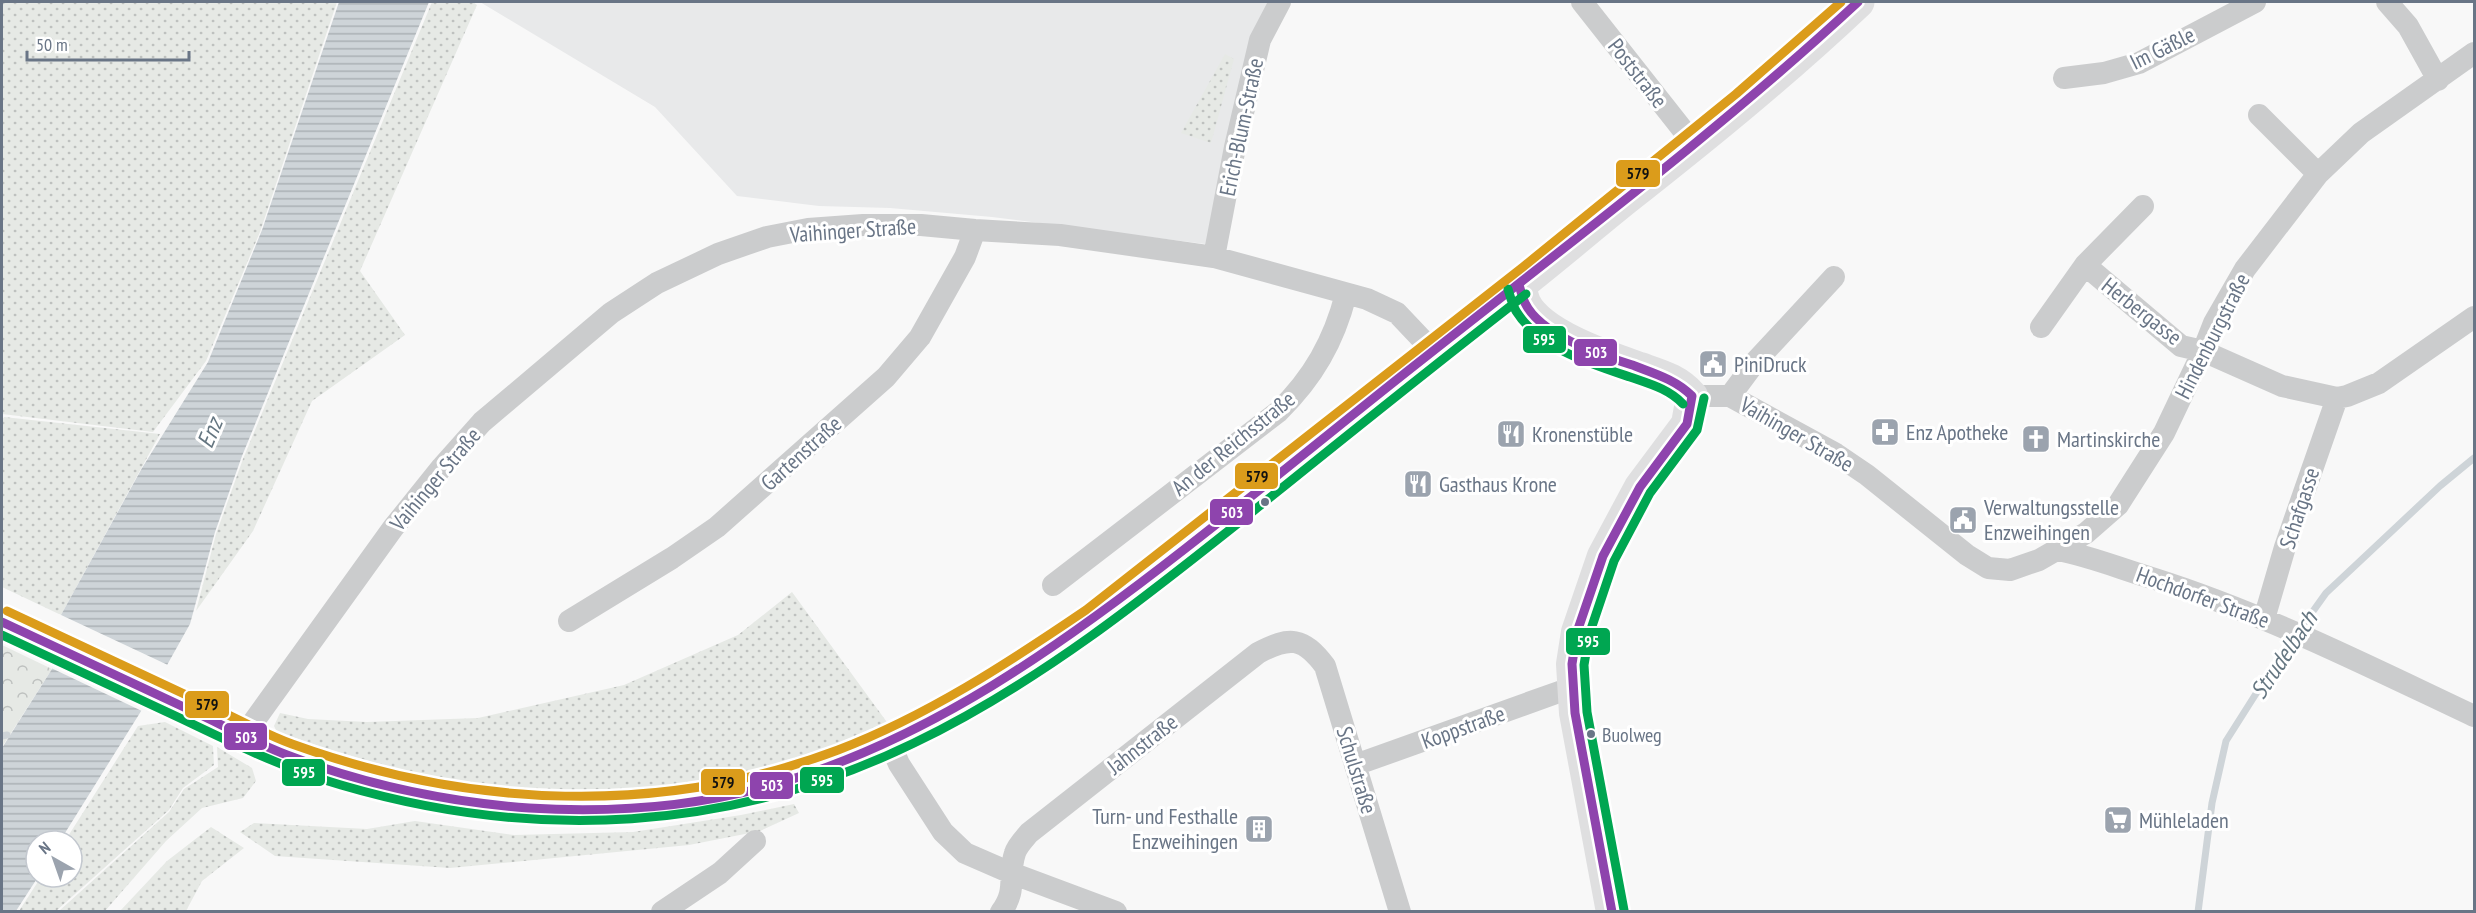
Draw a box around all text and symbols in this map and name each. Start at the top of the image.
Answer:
street label: Im Gäßle [2125,20,2199,76]
scale bar [27,24,189,62]
text: 50 m [36,33,68,56]
street label: Poststraße [1602,33,1674,113]
street label: Erich-Blum-Straße [1213,56,1269,198]
line badge: 579 [1615,159,1661,188]
text: 579 [1627,163,1649,183]
street label: Vaihinger Straße [788,212,917,248]
street label: Hindenburgstraße [2168,268,2256,404]
street label: Herbergasse [2096,271,2188,351]
line badge: 595 [1522,325,1567,354]
text: 595 [1533,329,1555,349]
line badge: 503 [1573,338,1618,367]
text: 503 [1585,342,1607,362]
public building icon: PiniDruck [1697,348,1729,380]
place label: PiniDruck [1734,350,1807,378]
street label: An der Reichsstraße [1166,385,1300,501]
street label: Vaihinger Straße [1734,390,1859,478]
street label: Gartenstraße [755,409,847,497]
water label: Enz [190,411,230,452]
pharmacy icon: Enz Apotheke [1869,416,1901,448]
restaurant icon: Kronenstüble [1495,418,1527,450]
place label: Enz Apotheke [1906,418,2008,446]
place label: Kronenstüble [1532,420,1633,448]
street label: Vaihinger Straße [383,422,486,537]
church icon: Martinskirche [2020,423,2052,455]
place label: Martinskirche [2057,425,2160,453]
line badge: 579 [1234,462,1279,490]
street label: Schafgasse [2273,464,2325,552]
text: 579 [1246,466,1268,486]
restaurant icon: Gasthaus Krone [1402,468,1434,500]
place label: Gasthaus Krone [1439,470,1557,498]
place label: Verwaltungsstelle Enzweihingen [1983,493,2119,546]
unlabelled marker [1259,496,1271,508]
line badge: 503 [1209,498,1254,526]
text: 503 [1221,502,1243,522]
public building icon: Verwaltungsstelle Enzweihingen [1947,504,1979,536]
street label: Hochdorfer Straße [2133,560,2273,634]
water label: Strudelbach [2243,604,2325,704]
line badge: 595 [1565,627,1611,656]
text: 595 [1577,631,1599,651]
line badge: 579 [184,690,230,719]
text: 579 [196,694,218,714]
street label: Koppstraße [1417,699,1509,755]
street label: Jahnstraße [1100,708,1183,781]
line badge: 503 [223,722,268,751]
place label: Buolweg [1602,722,1662,748]
street label: Schulstraße [1330,723,1384,817]
text: 503 [235,727,257,747]
marker: Buolweg [1585,728,1597,740]
line badge: 595 [281,758,326,787]
text: 595 [293,762,315,782]
line badge: 595 [799,766,845,794]
line badge: 579 [700,768,746,796]
text: 595 [811,770,833,790]
line badge: 503 [749,771,794,800]
text: 579 [712,772,734,792]
text: 503 [761,775,783,795]
place label: Turn- und Festhalle Enzweihingen [1092,802,1238,855]
supermarket icon: Mühleladen [2102,804,2134,836]
place label: Mühleladen [2139,806,2229,834]
building icon: Turn- und Festhalle Enzweihingen [1243,813,1275,845]
north arrow [24,829,84,889]
text: N [35,837,54,858]

